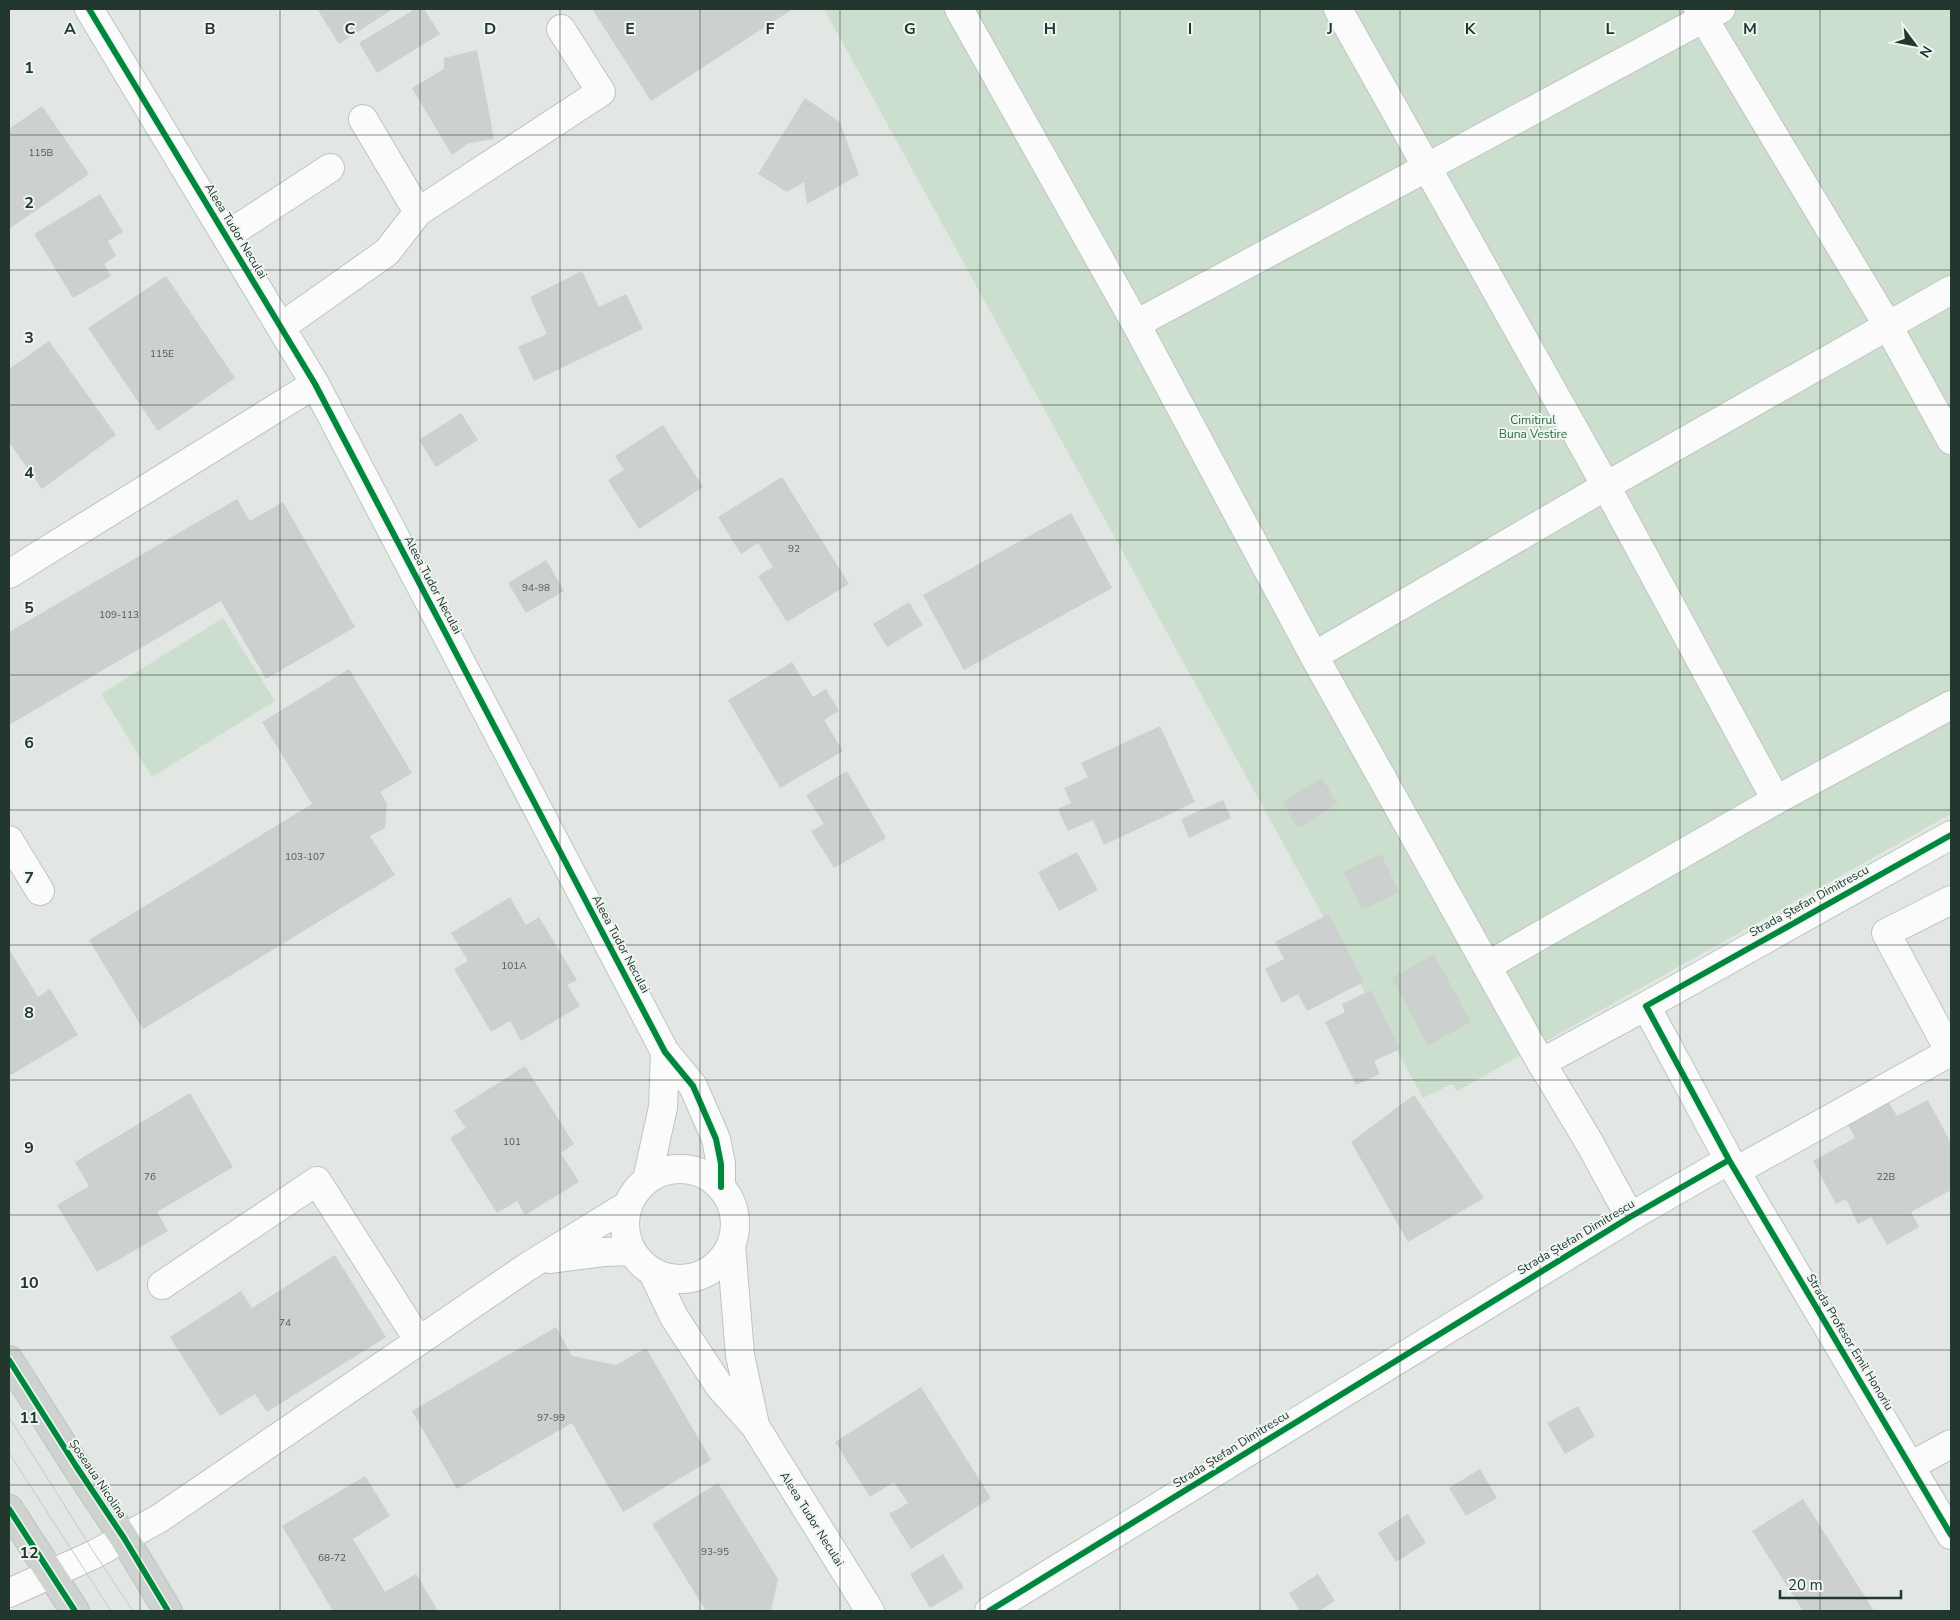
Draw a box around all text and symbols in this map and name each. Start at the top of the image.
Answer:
text: A [64,18,76,40]
text: B [204,18,216,40]
text: C [345,18,356,40]
text: D [484,18,496,40]
text: E [625,18,635,40]
text: F [766,18,775,40]
text: G [904,18,916,40]
text: H [1044,18,1056,40]
text: I [1188,18,1192,40]
text: J [1326,18,1333,40]
text: K [1465,18,1477,40]
text: L [1606,18,1615,40]
text: M [1743,18,1757,40]
north arrow [1890,20,1940,70]
text: N [1915,42,1936,61]
text: 1 [24,57,34,79]
house number: 115B [29,146,54,160]
street label: Aleea Tudor Neculai [201,180,271,282]
text: 2 [24,192,34,214]
text: 3 [24,327,34,349]
house number: 115E [150,347,174,361]
park label: Cimitirul Buna Vestire [1499,412,1567,442]
text: 4 [24,462,34,484]
street label: Aleea Tudor Neculai [400,533,466,637]
house number: 92 [788,542,800,556]
house number: 94-98 [522,581,550,595]
text: 5 [24,597,34,619]
house number: 109-113 [99,608,139,622]
text: 6 [24,732,34,754]
house number: 103-107 [285,850,325,864]
street label: Strada Ștefan Dimitrescu [1746,861,1872,941]
text: 7 [24,867,34,889]
street label: Aleea Tudor Neculai [588,892,654,996]
house number: 101A [501,959,527,973]
text: 8 [24,1002,34,1024]
house number: 101 [503,1135,521,1149]
text: 9 [24,1137,34,1159]
house number: 76 [144,1170,156,1184]
house number: 22B [1877,1170,1896,1184]
street label: Strada Ștefan Dimitrescu [1514,1196,1638,1278]
street label: Strada Profesor Emil Honoriu [1803,1271,1897,1413]
text: 10 [19,1272,39,1294]
house number: 74 [279,1316,291,1330]
text: 11 [19,1407,39,1429]
street label: Strada Ștefan Dimitrescu [1170,1407,1292,1491]
house number: 97-99 [537,1411,565,1425]
street label: Șoseaua Nicolina [66,1436,130,1522]
street label: Aleea Tudor Neculai [776,1469,848,1569]
text: 12 [19,1542,39,1564]
house number: 93-95 [701,1545,729,1559]
house number: 68-72 [318,1551,346,1565]
scale bar [1780,1568,1901,1600]
text: 20 m [1788,1575,1823,1595]

